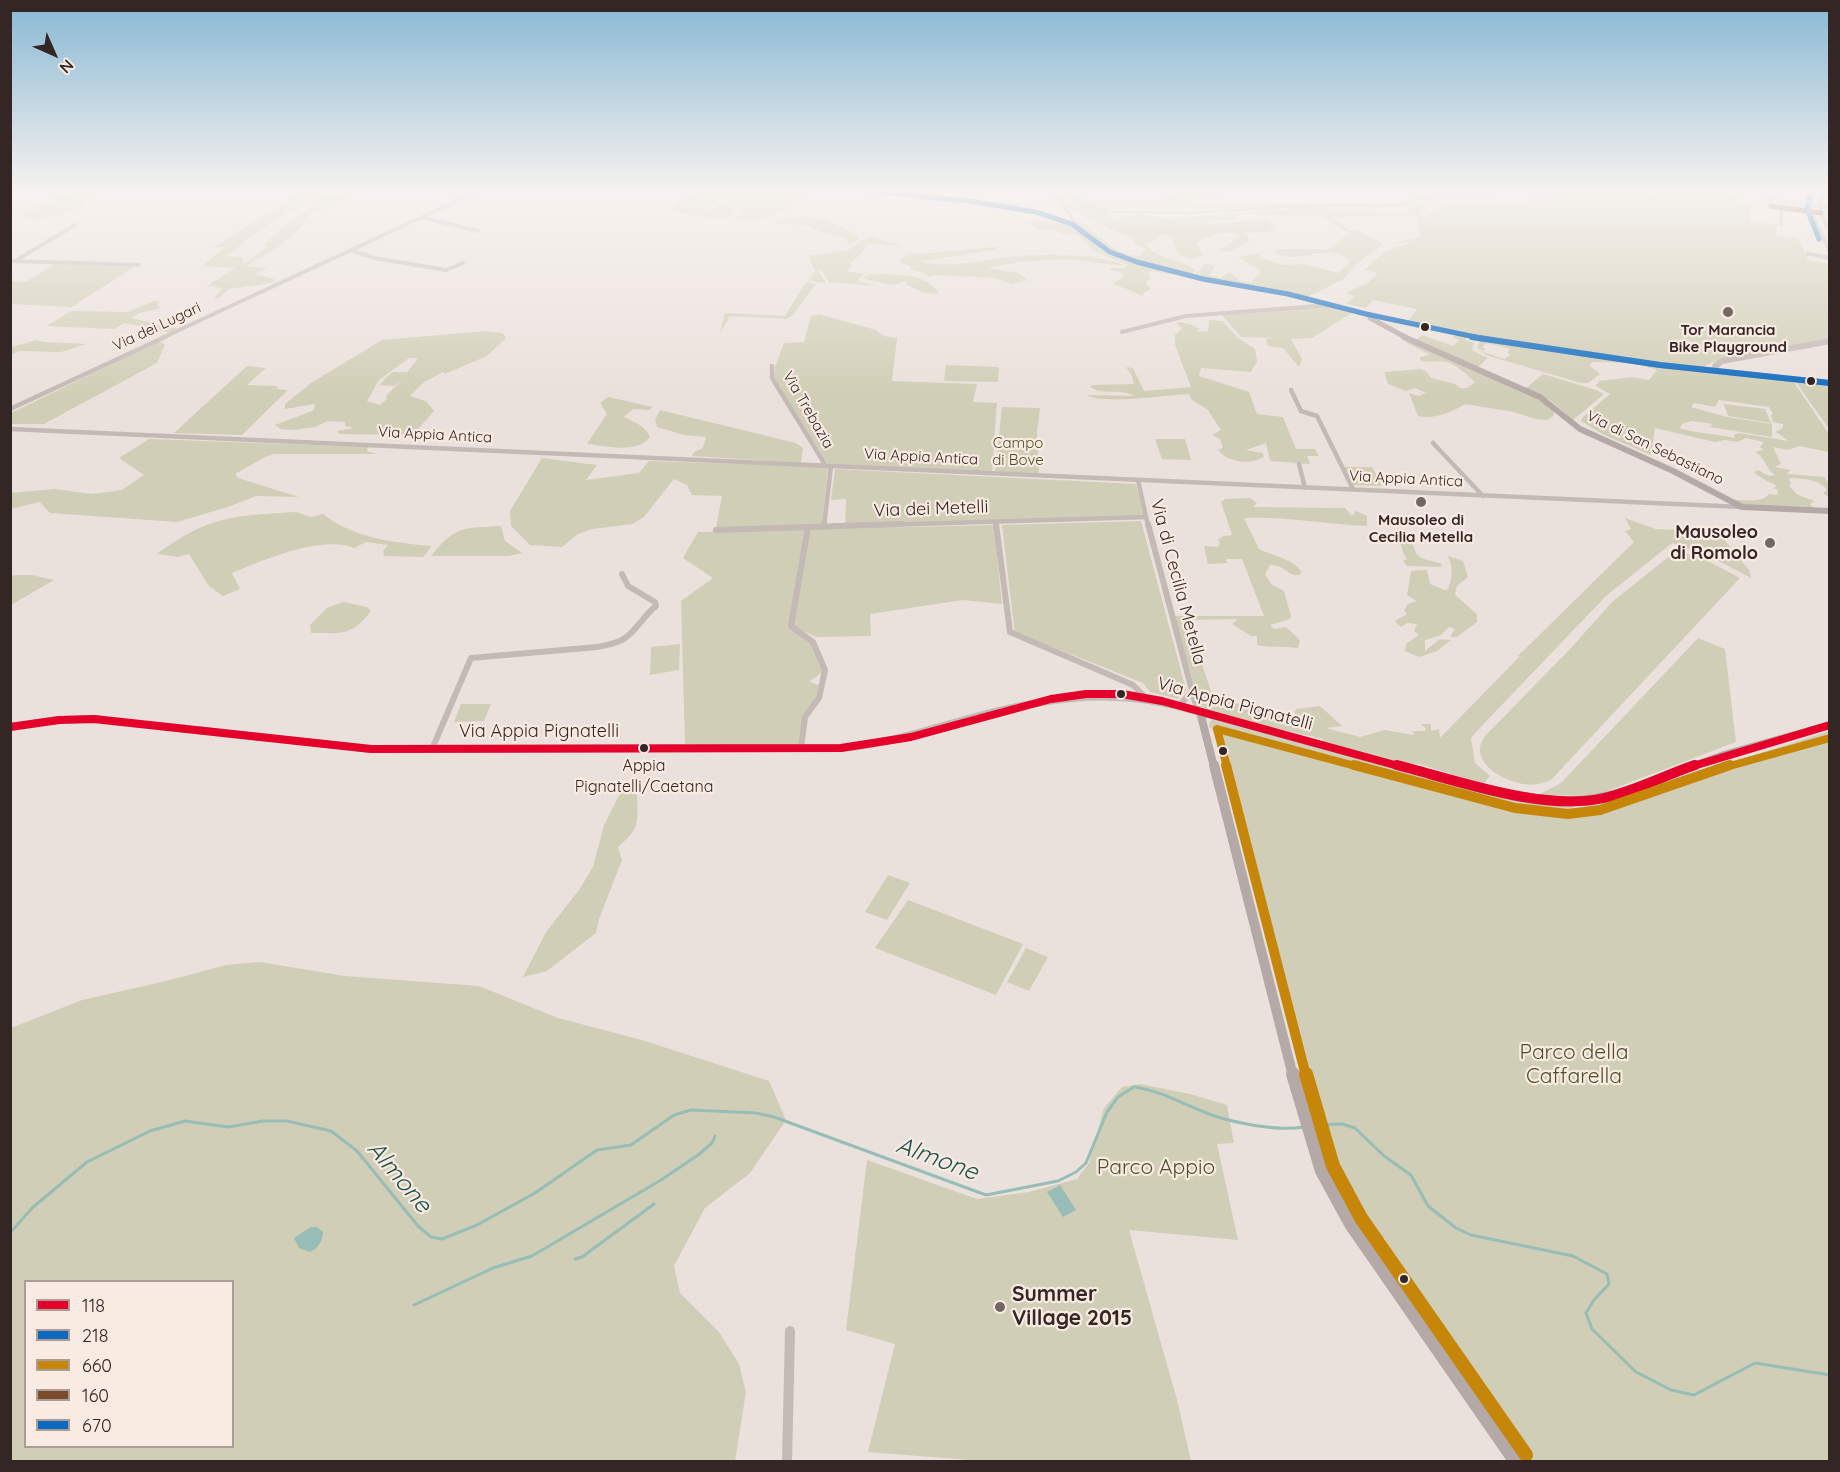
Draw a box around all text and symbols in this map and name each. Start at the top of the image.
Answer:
north arrow [24,24,84,84]
text: N [56,55,78,78]
street label: Via dei Lugari [110,299,204,355]
marker: Tor Marancia Bike Playground [1721,305,1735,319]
unlabelled marker [1419,321,1431,333]
place label: Tor Marancia Bike Playground [1669,321,1787,356]
street label: Via Trebazia [779,368,837,452]
unlabelled marker [1805,375,1817,387]
street label: Via di San Sebastiano [1584,407,1726,489]
street label: Via Appia Antica [378,423,492,447]
park label: Campo di Bove [992,434,1044,469]
street label: Via Appia Antica [864,445,978,469]
street label: Via Appia Antica [1349,467,1463,491]
marker: Mausoleo di Cecilia Metella [1414,495,1428,509]
street label: Via dei Metelli [873,496,989,522]
street label: Via di Cecilia Metella [1145,497,1211,667]
place label: Mausoleo di Cecilia Metella [1369,511,1473,546]
place label: Mausoleo di Romolo [1670,522,1758,564]
marker: Mausoleo di Romolo [1763,536,1777,550]
street label: Via Appia Pignatelli [1155,673,1315,735]
unlabelled marker [1115,688,1127,700]
street label: Via Appia Pignatelli [459,721,619,743]
marker: Appia Pignatelli/Caetana [638,742,650,754]
unlabelled marker [1217,745,1229,757]
place label: Appia Pignatelli/Caetana [575,756,713,794]
park label: Parco della Caffarella [1519,1040,1629,1090]
water label: Almone [892,1131,982,1187]
water label: Almone [361,1135,437,1219]
park label: Parco Appio [1097,1155,1215,1181]
unlabelled marker [1398,1273,1410,1285]
legend [24,1280,234,1448]
place label: Summer Village 2015 [1012,1282,1132,1332]
text: 118 [82,1294,105,1317]
marker: Summer Village 2015 [993,1300,1007,1314]
text: 218 [82,1324,108,1347]
text: 660 [82,1354,112,1377]
text: 160 [82,1384,109,1407]
text: 670 [82,1414,112,1437]

